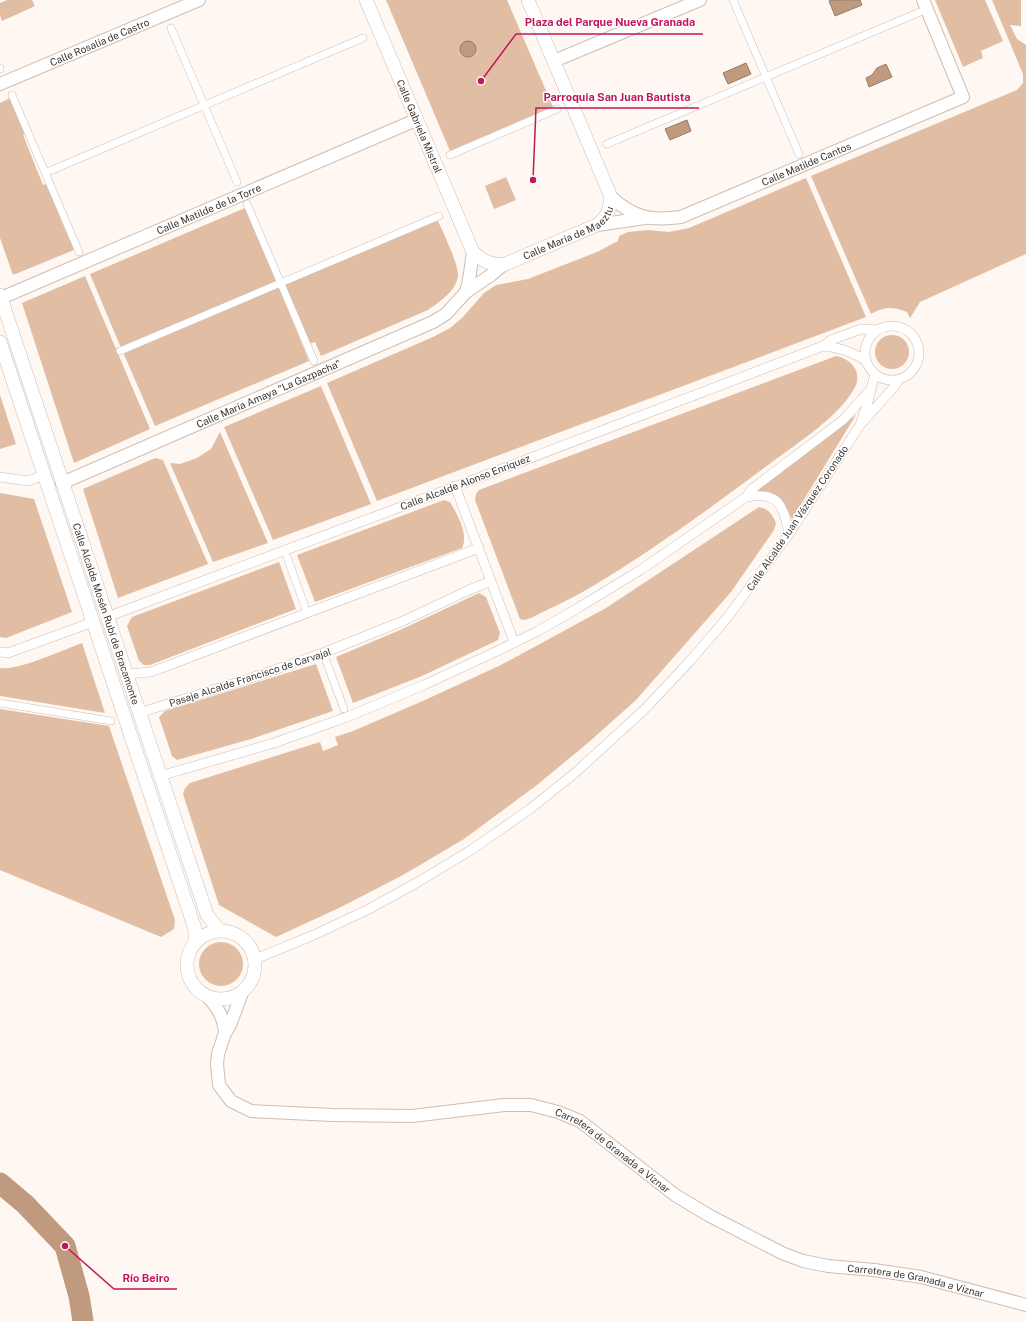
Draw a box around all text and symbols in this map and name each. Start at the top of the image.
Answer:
callout: Plaza del Parque Nueva Granada [516,11,703,34]
street label: Calle Rosalía de Castro [48,16,151,68]
text: Plaza del Parque Nueva Granada [525,16,695,28]
street label: Calle Gabriela Mistral [394,78,445,175]
callout: Parroquia San Juan Bautista [536,85,699,108]
text: Parroquia San Juan Bautista [544,91,690,103]
street label: Calle Matilde Cantos [760,139,853,188]
street label: Calle Matilde de la Torre [155,181,263,237]
street label: Calle María de Maeztu [521,205,615,262]
street label: Calle María Amaya "La Gazpacha" [194,357,343,430]
street label: Calle Alcalde Juan Vázquez Coronado [744,443,850,593]
street label: Calle Alcalde Alonso Enríquez [398,452,532,512]
street label: Calle Alcalde Mosén Rubí de Bracamonte [71,521,142,706]
street label: Pasaje Alcalde Francisco de Carvajal [167,645,333,709]
street label: Carretera de Granada a Víznar [553,1105,673,1195]
street label: Carretera de Granada a Víznar [847,1262,986,1300]
callout: Río Beiro [114,1266,177,1289]
text: Río Beiro [122,1272,170,1284]

